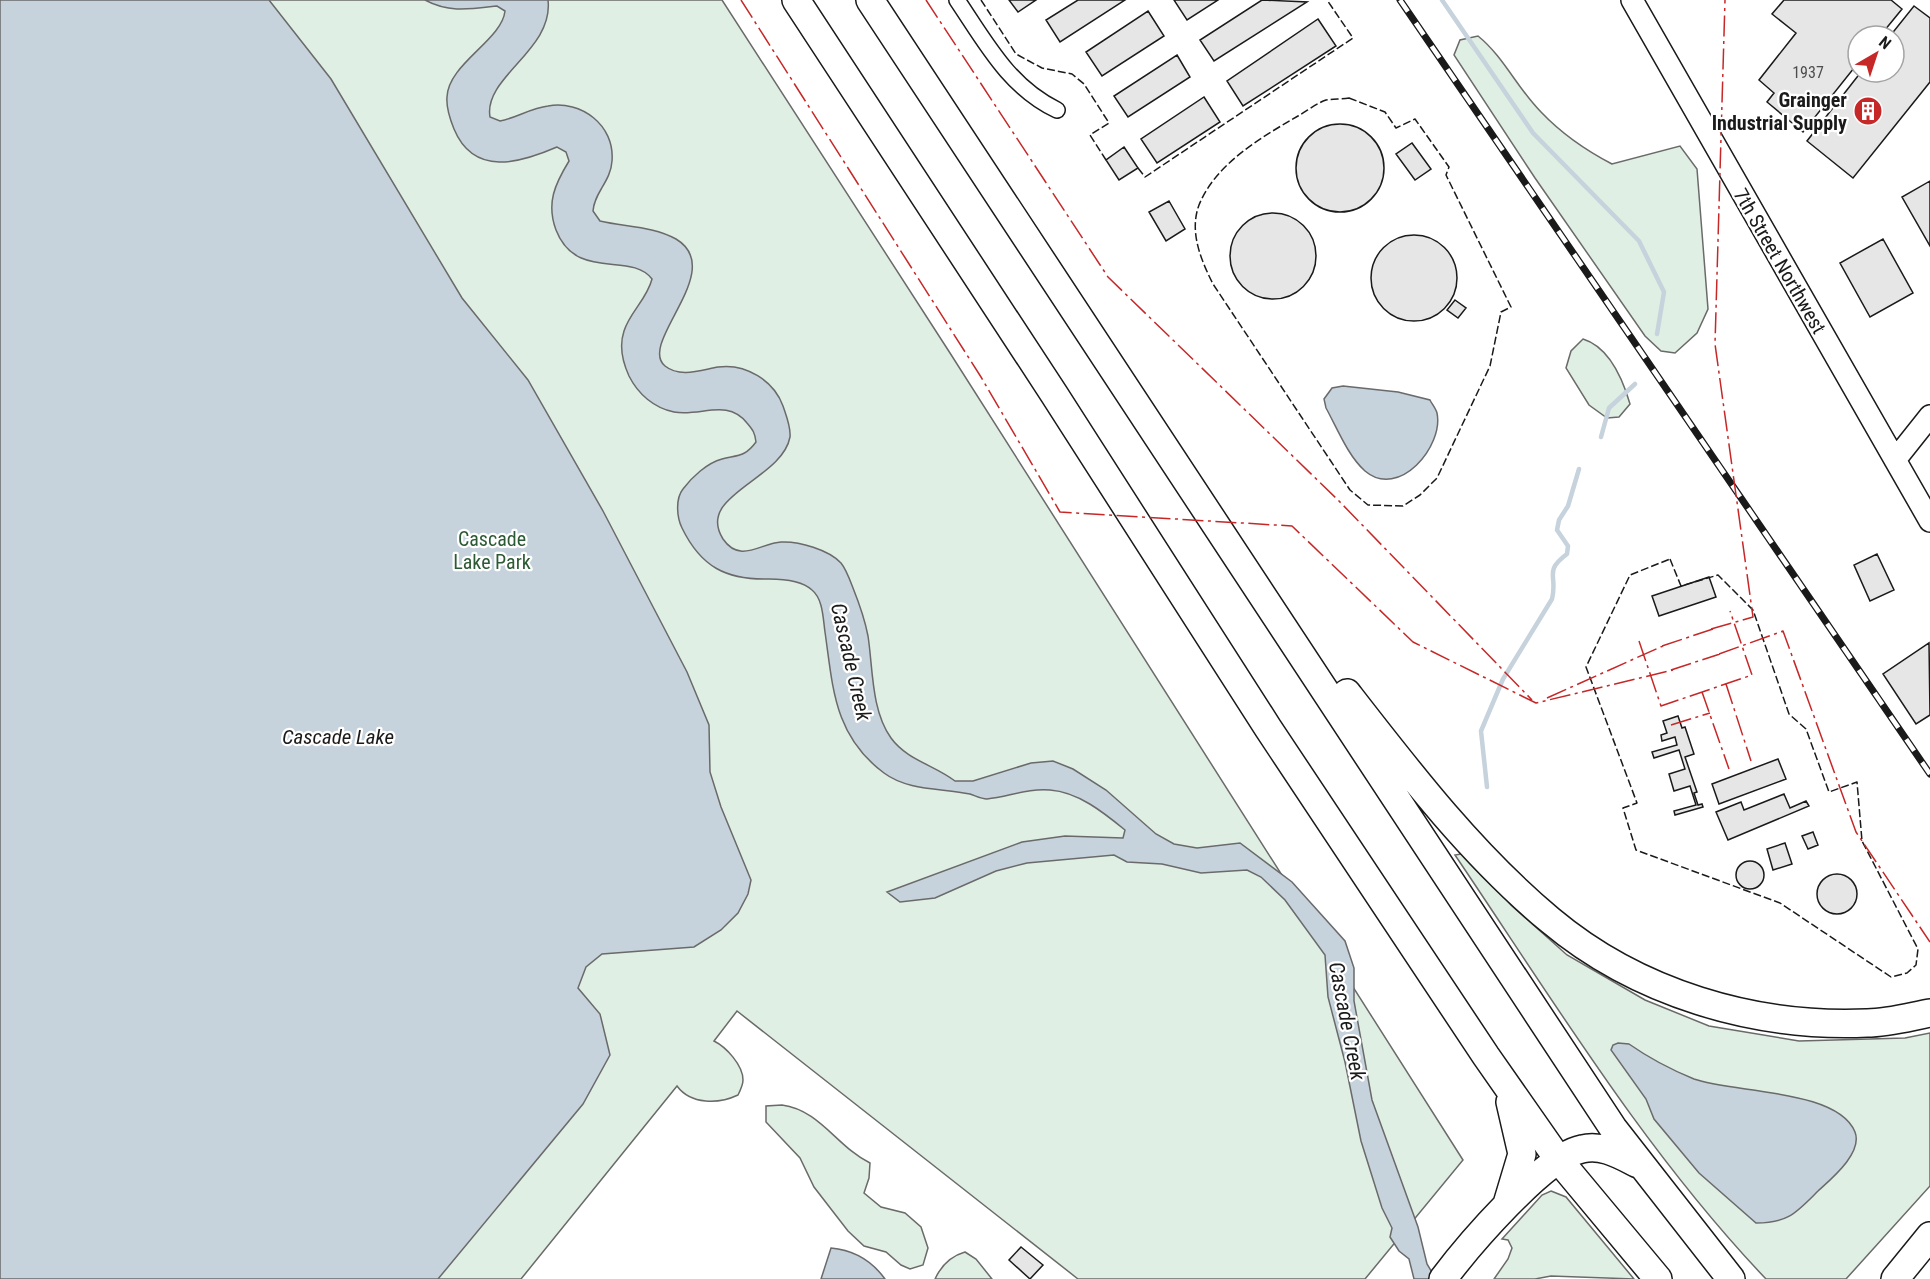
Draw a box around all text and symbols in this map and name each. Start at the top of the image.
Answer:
north arrow [1846,24,1906,84]
text: N [1875,32,1895,53]
house number: 1937 [1792,63,1824,82]
place label: Grainger Industrial Supply [1712,88,1847,135]
building icon: Grainger Industrial Supply [1852,95,1884,127]
street label: 7th Street Northwest [1729,184,1831,338]
park label: Cascade Lake Park [453,527,531,574]
water label: Cascade Creek [826,601,876,724]
water label: Cascade Lake [282,725,394,749]
water label: Cascade Creek [1324,960,1370,1083]

